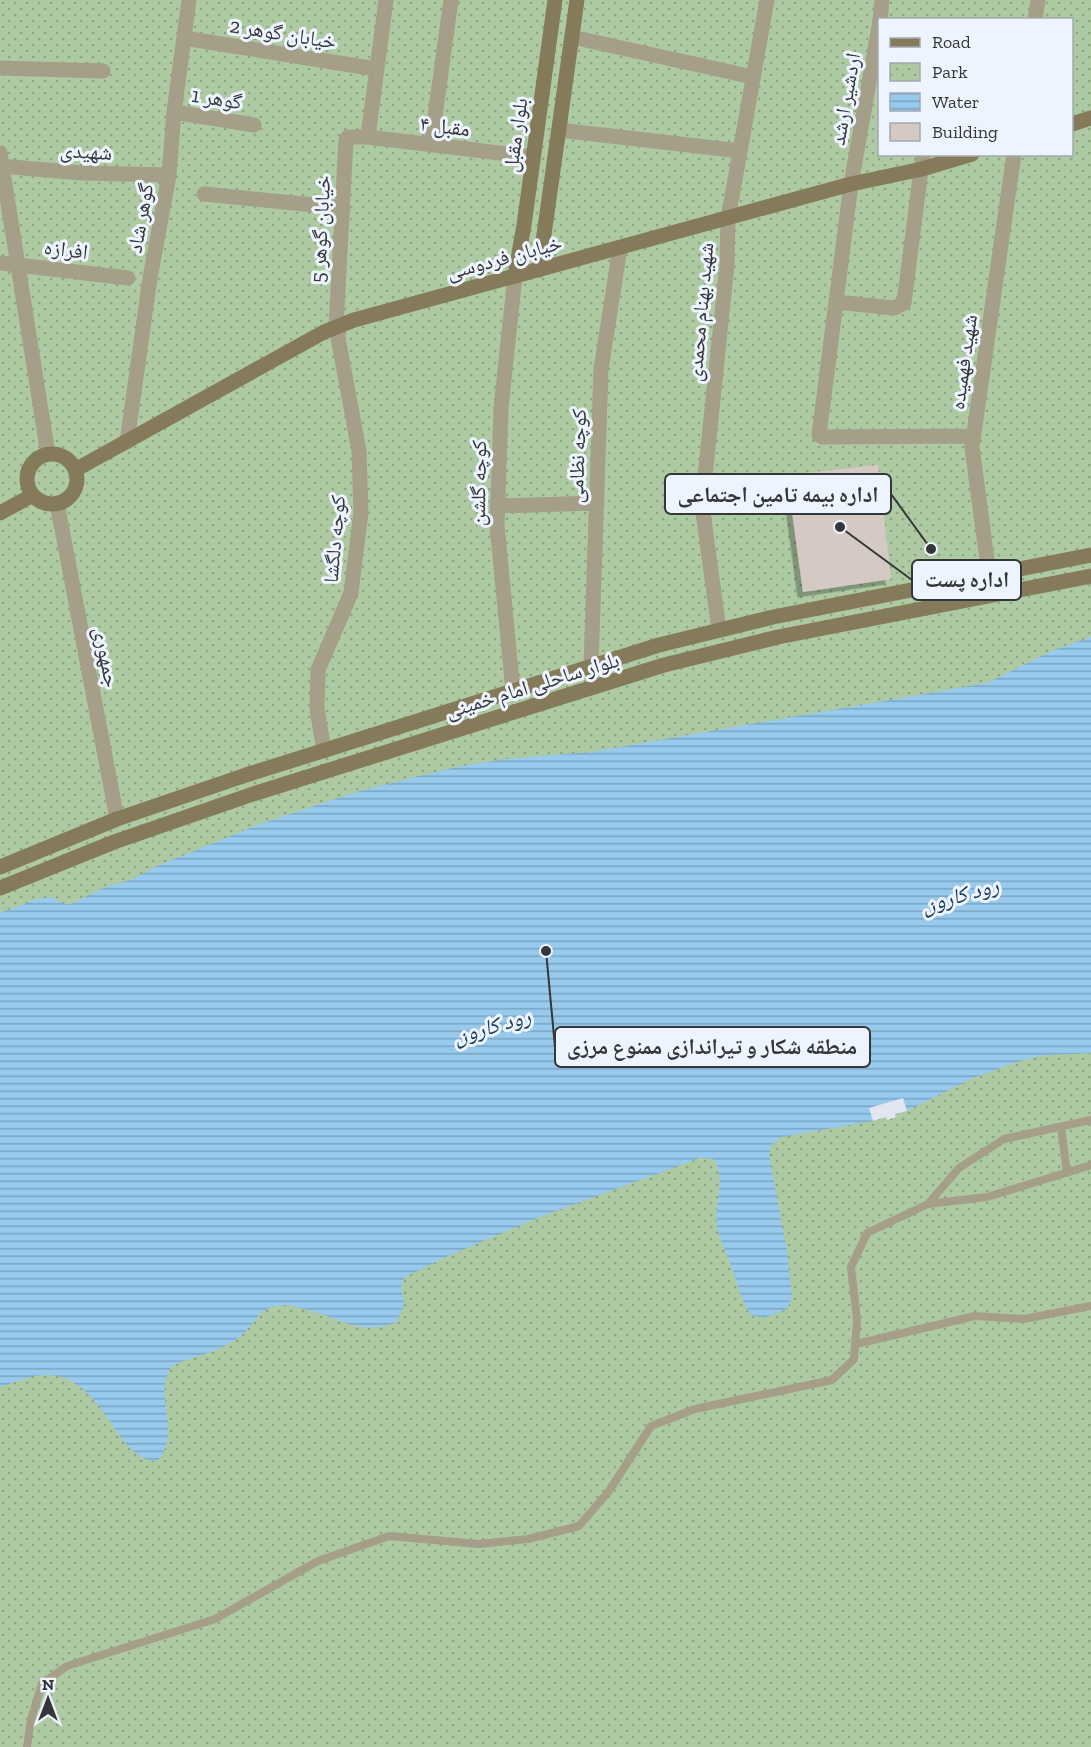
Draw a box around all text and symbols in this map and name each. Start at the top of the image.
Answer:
street label: خیابان گوهر 2 [228,12,338,54]
legend [878,18,1073,156]
text: Road [932,31,971,53]
street label: اردشیر ارشد [825,51,865,147]
text: Park [932,61,968,83]
street label: گوهر 1 [190,82,244,114]
text: Water [932,91,979,113]
street label: بلوار مقبل [497,96,534,174]
street label: مقبل ۴ [418,111,472,142]
text: Building [932,121,998,143]
street label: شهیدی [59,137,113,165]
street label: خیابان گوهر 5 [305,175,335,283]
street label: گوهر شاد [122,181,158,255]
street label: خیابان فردوسی [444,230,565,285]
street label: افرازه [43,234,89,264]
street label: شهید بهنام محمدی [681,241,721,383]
street label: شهید فهمیده [944,313,982,411]
street label: کوچه نظامی [563,408,592,504]
street label: کوچه گلشن [465,439,492,526]
callout: اداره بیمه تامین اجتماعی [665,474,891,514]
text: اداره بیمه تامین اجتماعی [677,481,879,508]
street label: کوچه دلگشا [318,494,350,584]
callout: اداره پست [912,560,1021,600]
text: اداره پست [925,566,1009,593]
street label: جمهوری [89,625,125,689]
street label: بلوار ساحلی امام خمینی [442,647,623,725]
water label: رود کارون [918,871,1002,919]
water label: رود کارون [450,1002,534,1050]
callout: منطقه شکار و تیراندازی ممنوع مرزی [555,1027,870,1067]
text: منطقه شکار و تیراندازی ممنوع مرزی [567,1033,857,1061]
north arrow [18,1669,78,1729]
text: N [42,1675,54,1694]

